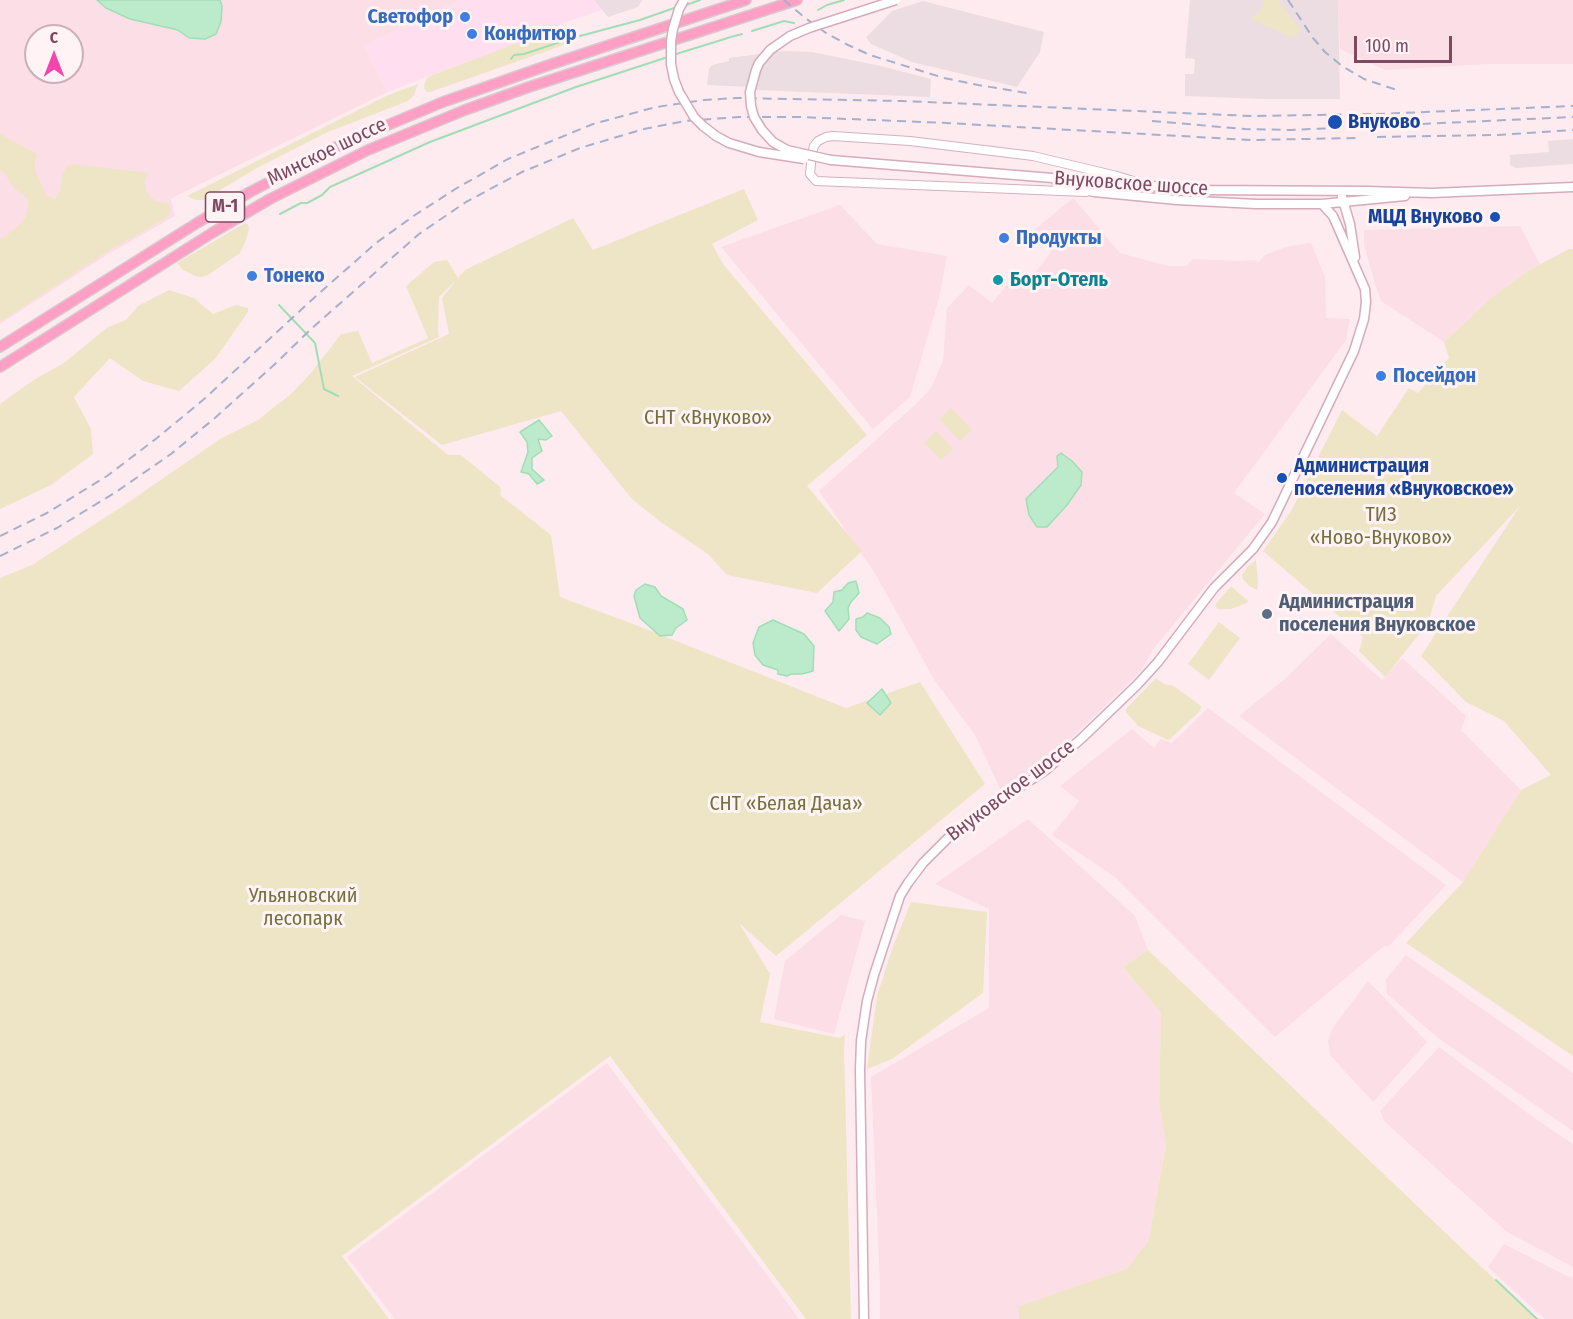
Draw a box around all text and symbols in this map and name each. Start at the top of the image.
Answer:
place label: Светофор [368,5,453,29]
marker: Светофор [458,10,472,24]
place label: Конфитюр [484,22,577,46]
north arrow [24,24,84,84]
scale bar [1357,24,1454,62]
marker: Конфитюр [465,27,479,41]
text: С [50,28,58,47]
text: 100 m [1365,35,1409,57]
place label: Внуково [1348,110,1420,134]
street label: Минское шоссе [264,113,390,191]
marker: Внуково [1326,113,1344,131]
street label: Внуковское шоссе [1053,167,1209,201]
road number: М-1 [206,192,244,222]
place label: МЦД Внуково [1368,205,1483,229]
marker: МЦД Внуково [1488,210,1502,224]
place label: Продукты [1016,226,1102,250]
marker: Продукты [997,231,1011,245]
place label: Тонеко [264,264,325,288]
place label: Борт-Отель [1010,268,1108,292]
marker: Тонеко [245,269,259,283]
marker: Борт-Отель [991,273,1005,287]
place label: Посейдон [1393,364,1476,388]
marker: Посейдон [1374,369,1388,383]
park label: СНТ «Внуково» [644,406,772,430]
place label: Администрация поселения «Внуковское» [1294,454,1514,501]
marker: Администрация поселения «Внуковское» [1275,471,1289,485]
park label: ТИЗ «Ново-Внуково» [1310,503,1452,550]
place label: Администрация поселения Внуковское [1279,590,1476,637]
marker: Администрация поселения Внуковское [1260,607,1274,621]
street label: Внуковское шоссе [942,735,1080,847]
park label: СНТ «Белая Дача» [709,792,863,816]
park label: Ульяновский лесопарк [249,884,357,931]

